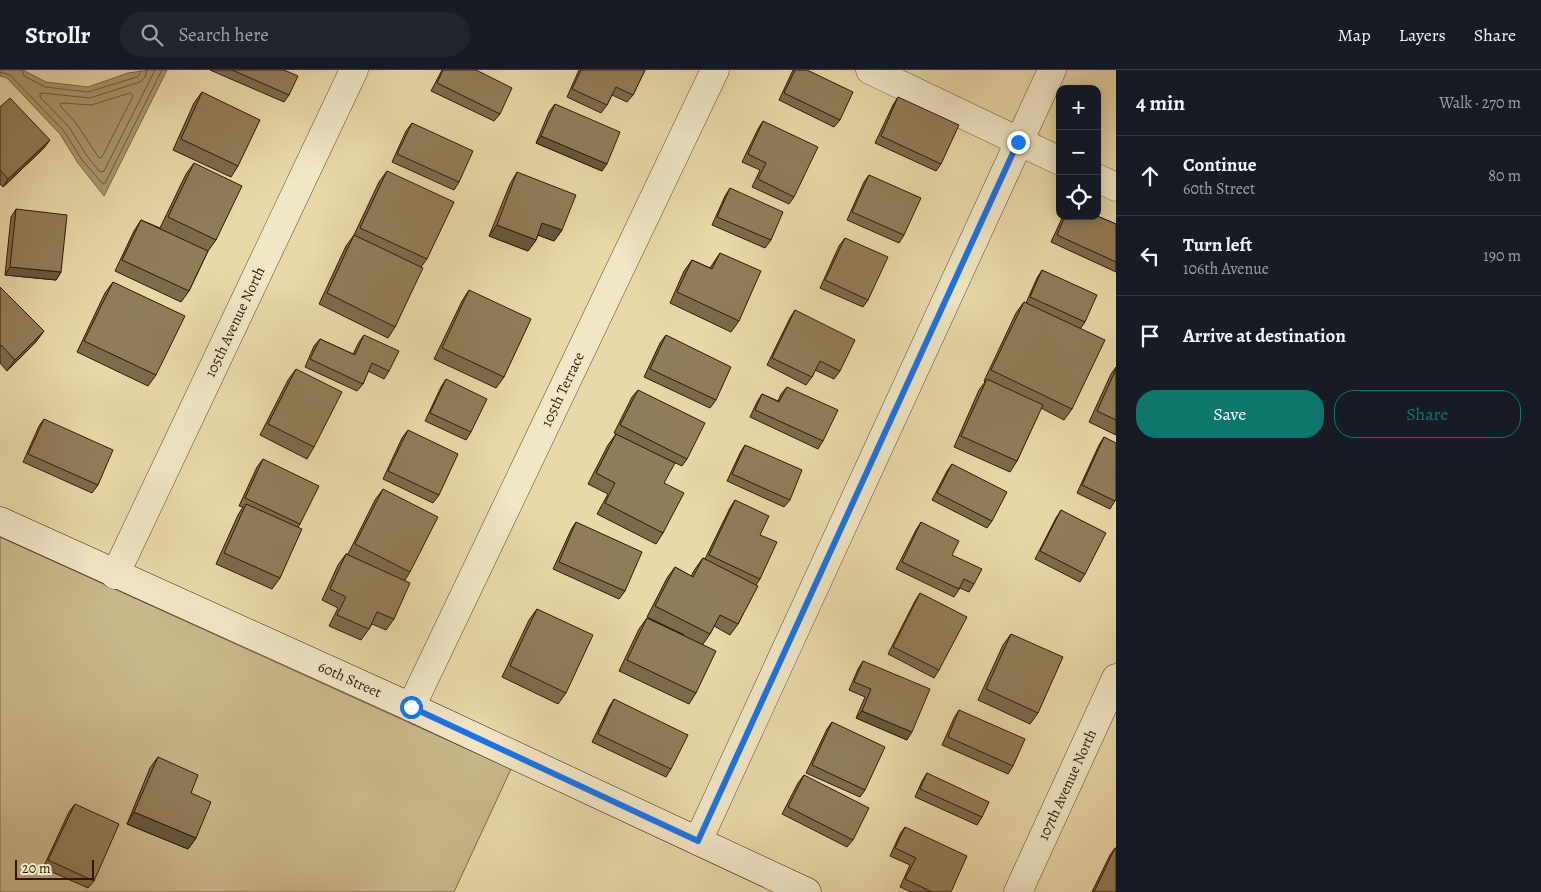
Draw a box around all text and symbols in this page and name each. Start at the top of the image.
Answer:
search box [120,12,470,57]
text: Strollr [25,19,90,51]
icon: search [138,21,166,49]
text: Search here [178,22,269,48]
text: Map [1338,23,1371,47]
text: Layers [1399,23,1446,47]
text: Share [1474,23,1516,47]
map controls [1056,85,1101,220]
button: + [1056,85,1101,130]
text: 4 min [1136,89,1185,117]
text: Walk · 270 m [1439,92,1521,114]
button: − [1056,130,1101,175]
route end [1007,131,1030,154]
text: Continue [1183,152,1257,178]
icon: ahead [1136,162,1164,190]
text: 80 m [1488,165,1521,187]
button: locate [1056,175,1101,220]
text: 60th Street [1183,178,1255,200]
text: Turn left [1183,232,1252,258]
icon: left [1136,242,1164,270]
text: 190 m [1483,245,1521,267]
text: 106th Avenue [1183,258,1269,280]
street label: 105th Avenue North [200,263,269,380]
icon: arrive [1136,322,1164,350]
text: Arrive at destination [1183,323,1346,349]
street label: 105th Terrace [536,348,589,430]
button: Save [1136,390,1324,438]
button: Share [1334,390,1521,438]
street label: 60th Street [315,656,385,702]
route start [400,696,423,719]
street label: 107th Avenue North [1033,726,1101,843]
scale bar [15,857,94,880]
text: 20 m [22,859,51,878]

